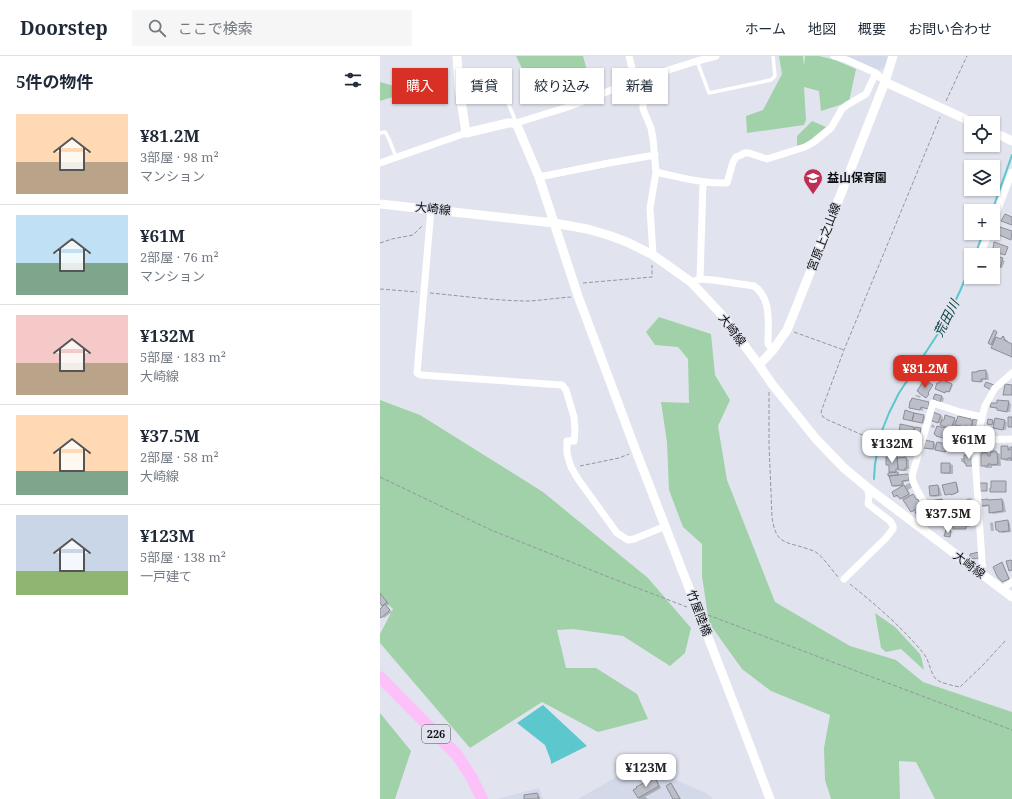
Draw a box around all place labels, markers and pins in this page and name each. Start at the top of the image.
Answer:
school or university icon: 益山保育園 [802,167,824,195]
place label: 益山保育園 [827,169,887,186]
pin: ¥81.2M [892,355,958,389]
pin: ¥61M [945,426,993,460]
pin: ¥132M [864,430,920,464]
pin: ¥37.5M [915,500,981,534]
pin: ¥123M [618,754,674,788]

